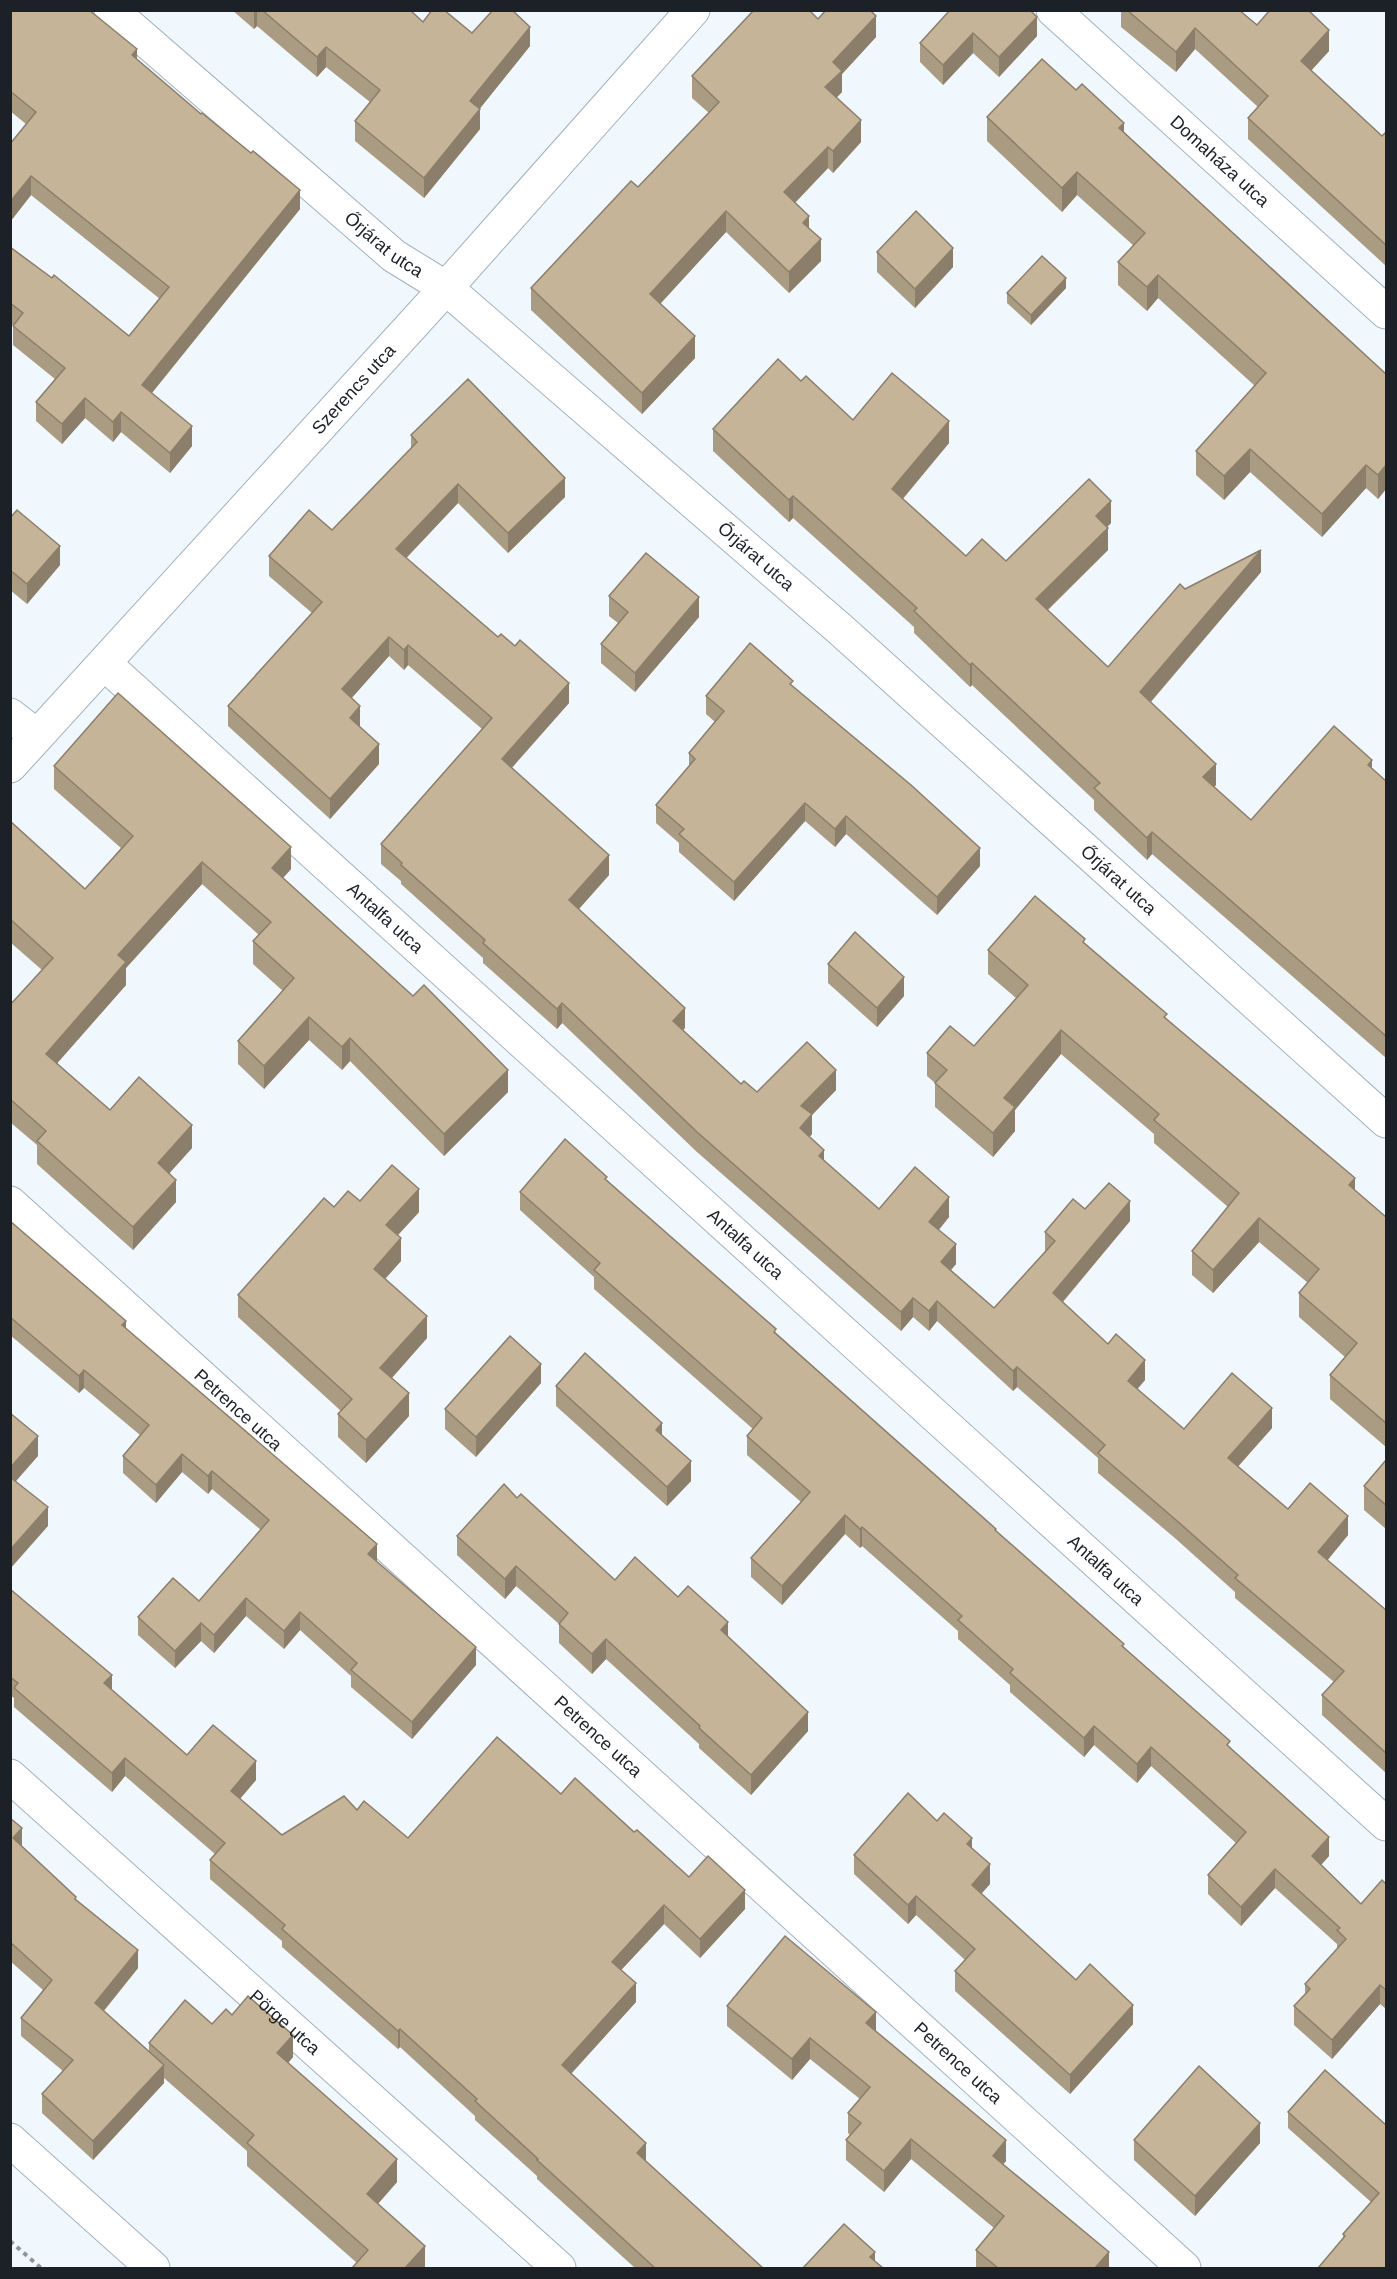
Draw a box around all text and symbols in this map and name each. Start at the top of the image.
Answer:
street label: Domaháza utca [1166,111,1274,212]
street label: Őrjárat utca [341,207,427,282]
street label: Szerencs utca [308,340,400,438]
street label: Őrjárat utca [714,517,799,595]
street label: Őrjárat utca [1077,840,1161,920]
street label: Antalfa utca [343,878,428,958]
street label: Antalfa utca [703,1205,788,1284]
street label: Petrence utca [190,1365,287,1455]
street label: Antalfa utca [1064,1531,1148,1610]
street label: Petrence utca [550,1692,647,1782]
street label: Pörge utca [246,1986,325,2059]
street label: Petrence utca [910,2018,1007,2108]

